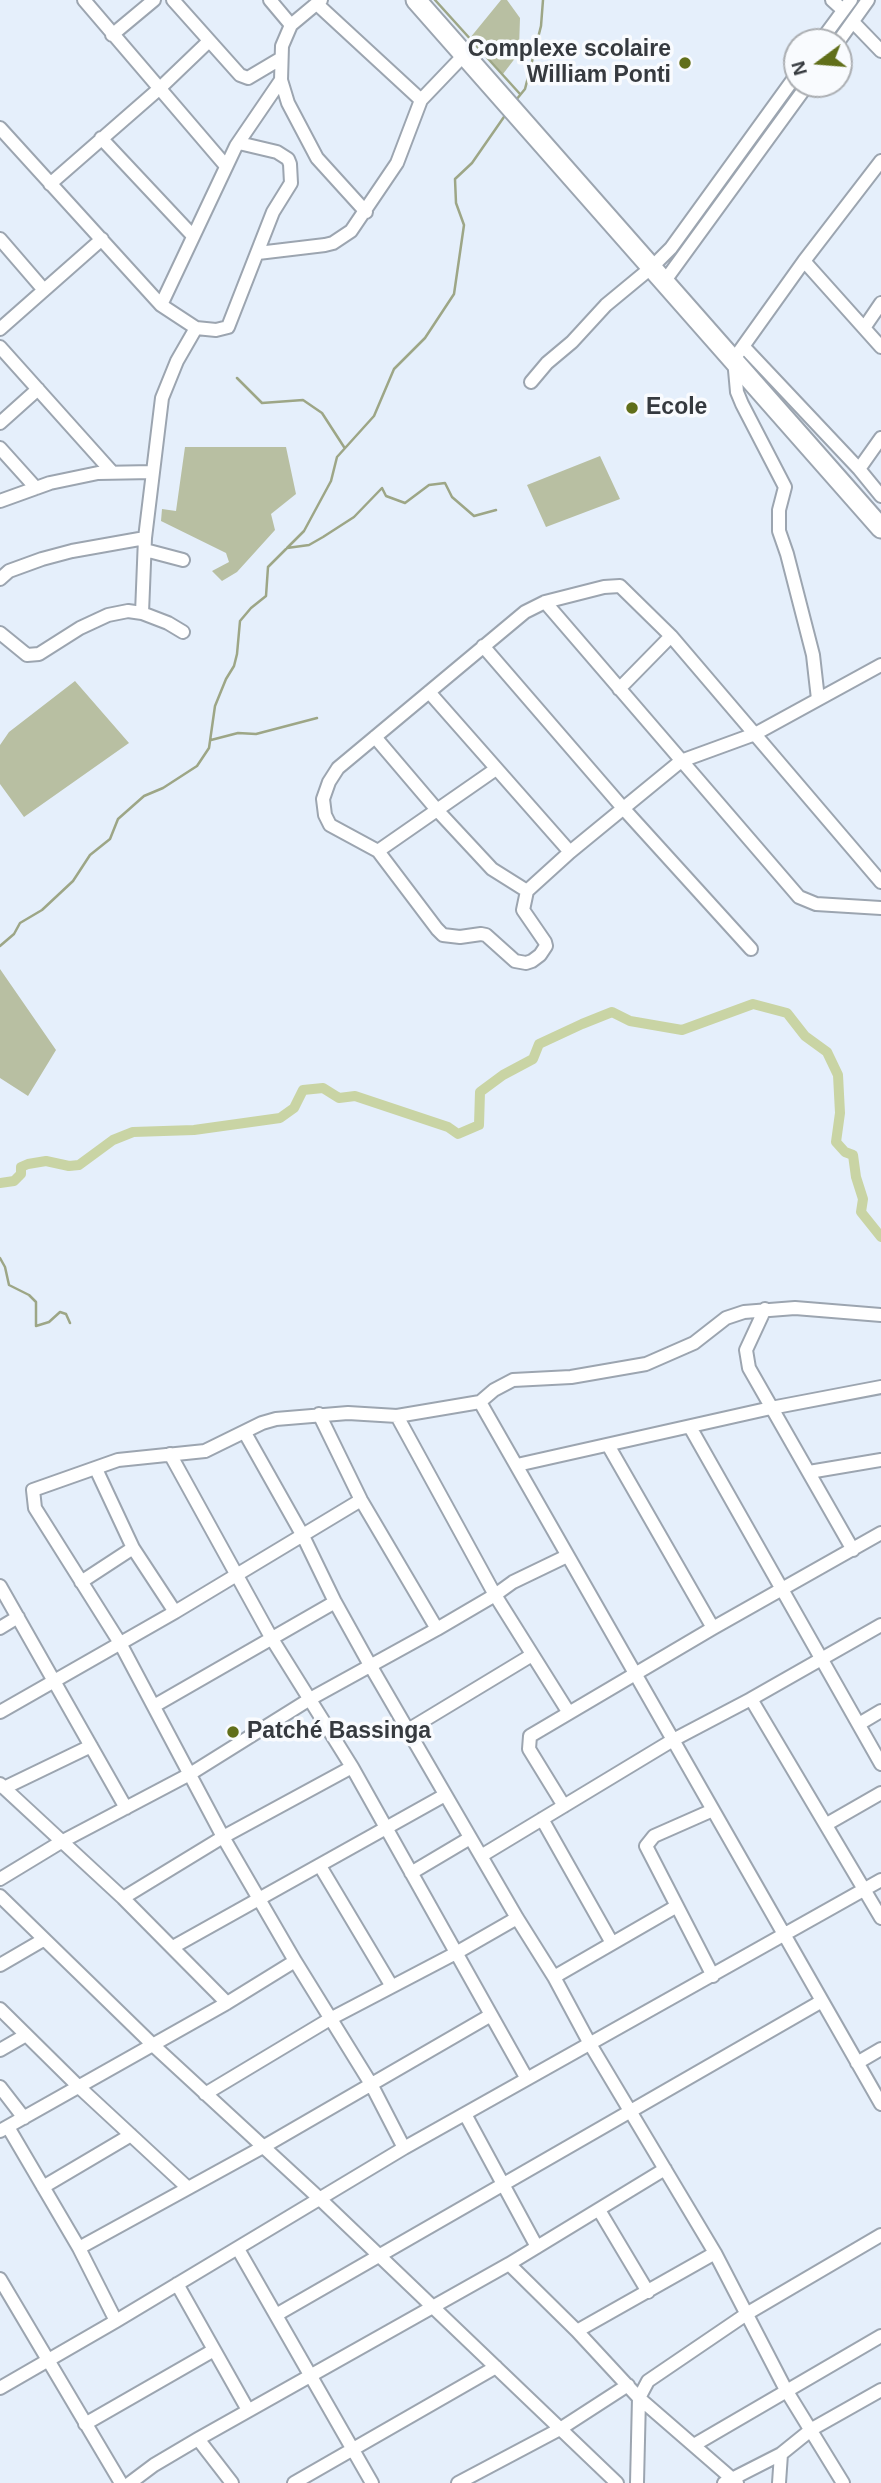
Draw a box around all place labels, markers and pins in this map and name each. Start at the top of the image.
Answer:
place label: Complexe scolaire William Ponti [468,36,671,90]
marker: Complexe scolaire William Ponti [677,55,693,71]
place label: Ecole [646,394,707,422]
marker: Ecole [624,400,640,416]
place label: Patché Bassinga [247,1718,431,1746]
marker: Patché Bassinga [225,1724,241,1740]

